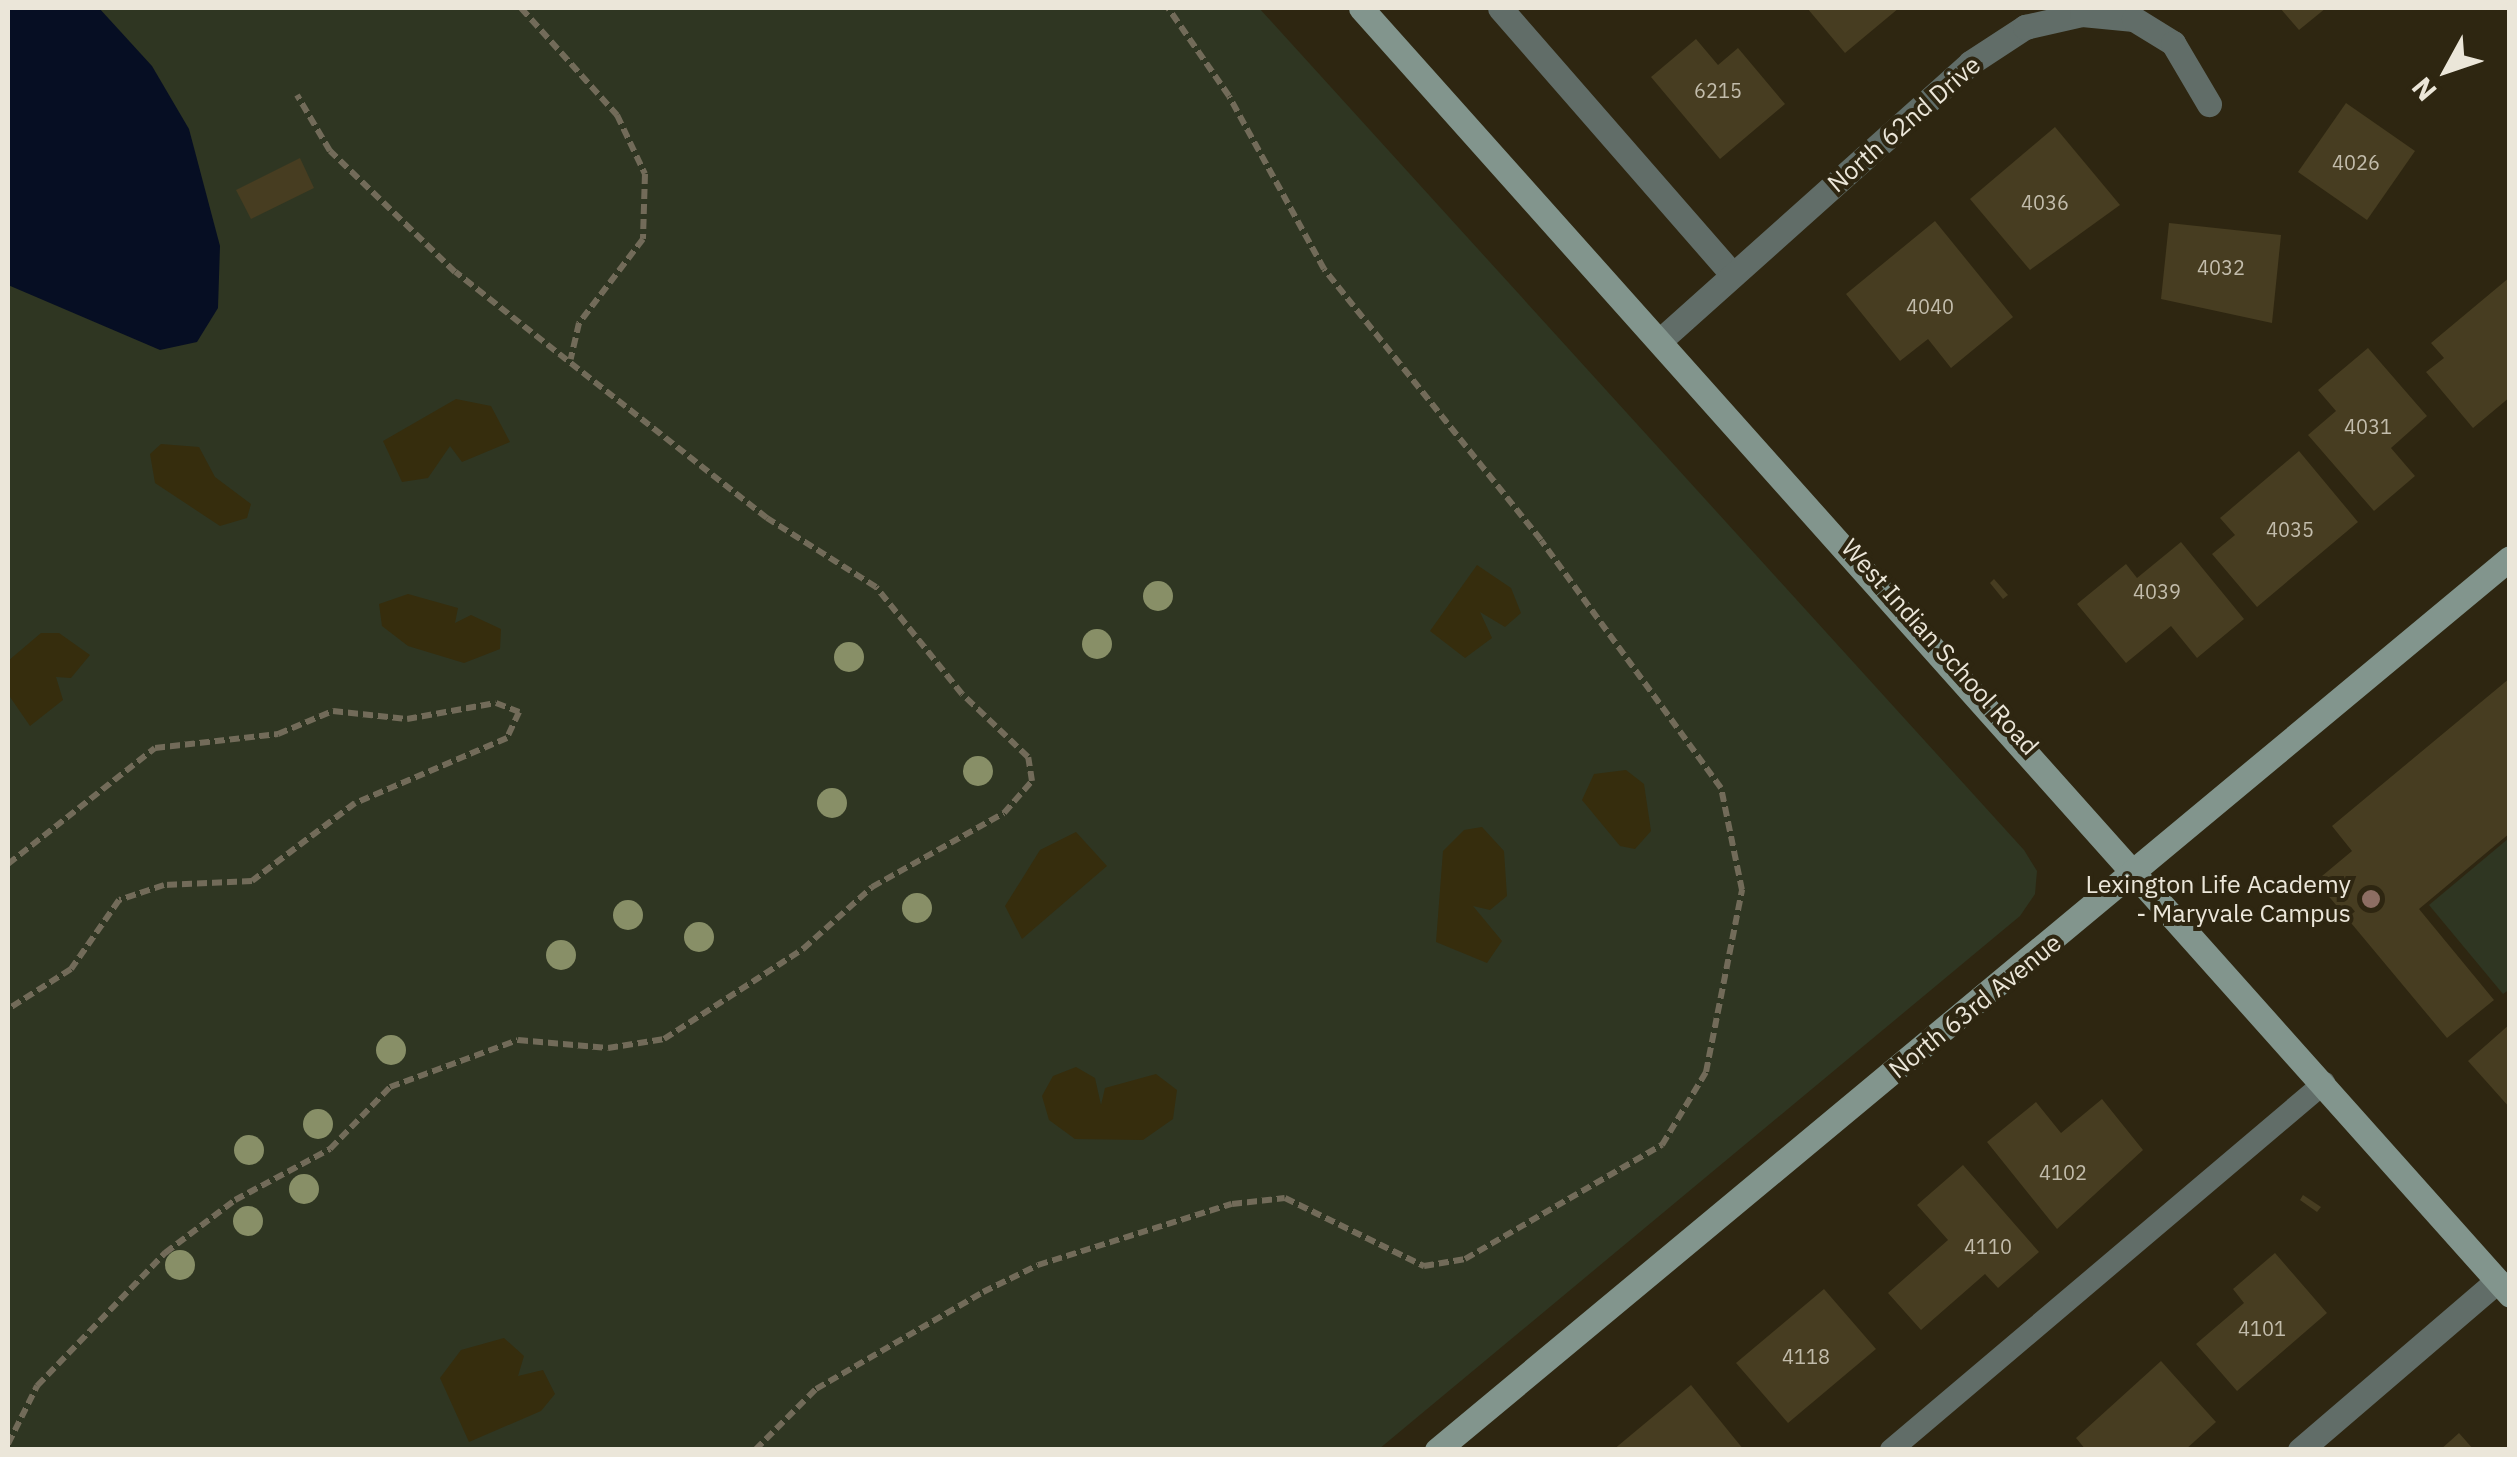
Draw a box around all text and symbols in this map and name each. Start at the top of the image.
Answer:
north arrow [2397,20,2497,120]
street label: North 62nd Drive [1822,50,1986,198]
text: N [2403,70,2444,109]
house number: 6215 [1694,78,1742,102]
house number: 4026 [2332,150,2380,174]
house number: 4036 [2021,190,2069,214]
house number: 4032 [2197,255,2245,279]
house number: 4040 [1906,294,1954,318]
house number: 4031 [2344,414,2392,438]
house number: 4035 [2266,517,2314,541]
street label: West Indian School Road [1835,533,2045,761]
house number: 4039 [2133,579,2181,603]
place label: Lexington Life Academy - Maryvale Campus [2086,870,2351,929]
marker: Lexington Life Academy - Maryvale Campus [2360,888,2382,910]
street label: North 63rd Avenue [1883,927,2067,1085]
house number: 4102 [2039,1160,2087,1184]
house number: 4110 [1964,1234,2012,1258]
house number: 4101 [2238,1316,2286,1340]
house number: 4118 [1782,1344,1830,1368]

